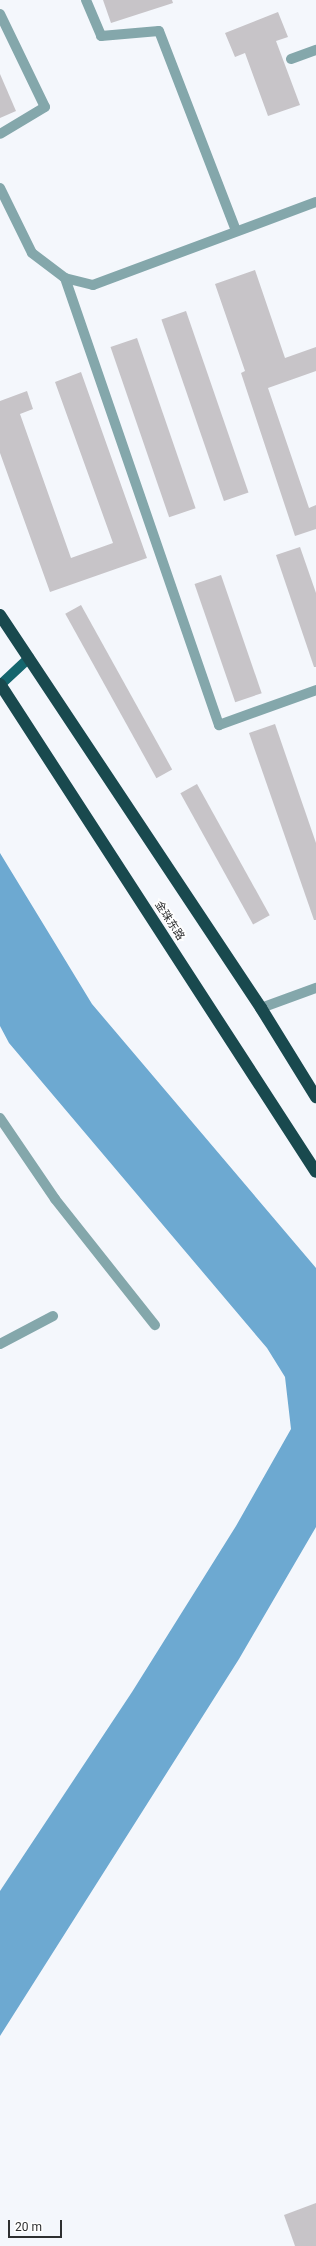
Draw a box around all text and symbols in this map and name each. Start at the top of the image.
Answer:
street label: 金珠东路 [151,899,187,943]
scale bar [10,2212,64,2238]
text: 20 m [15,2220,42,2234]

